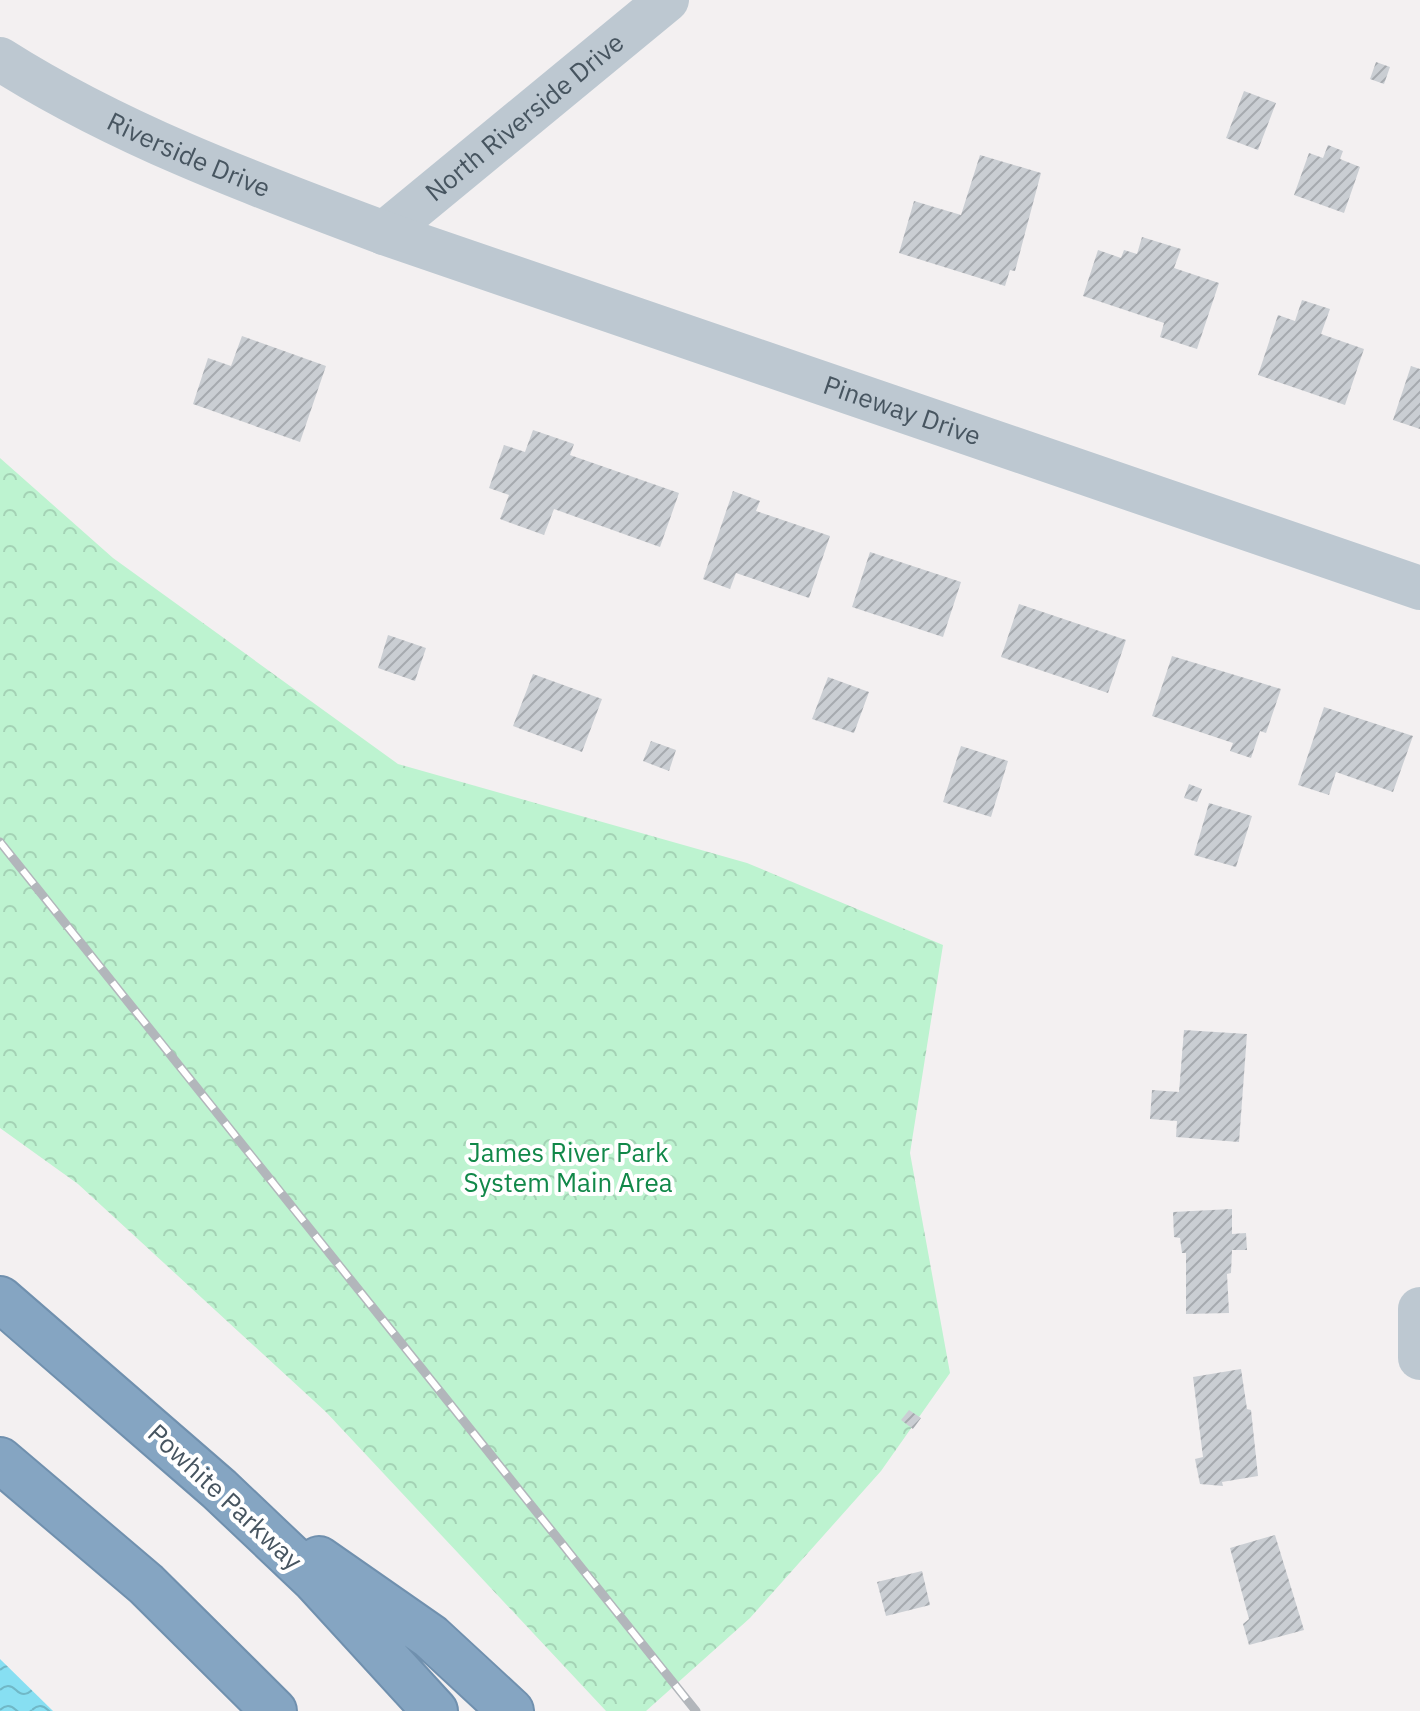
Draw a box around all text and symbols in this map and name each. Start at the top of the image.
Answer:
street label: North Riverside Drive [418,25,630,208]
street label: Riverside Drive [102,104,276,204]
street label: Pineway Drive [819,367,986,452]
park label: James River Park System Main Area [463,1135,673,1199]
street label: Powhite Parkway [141,1416,310,1577]

